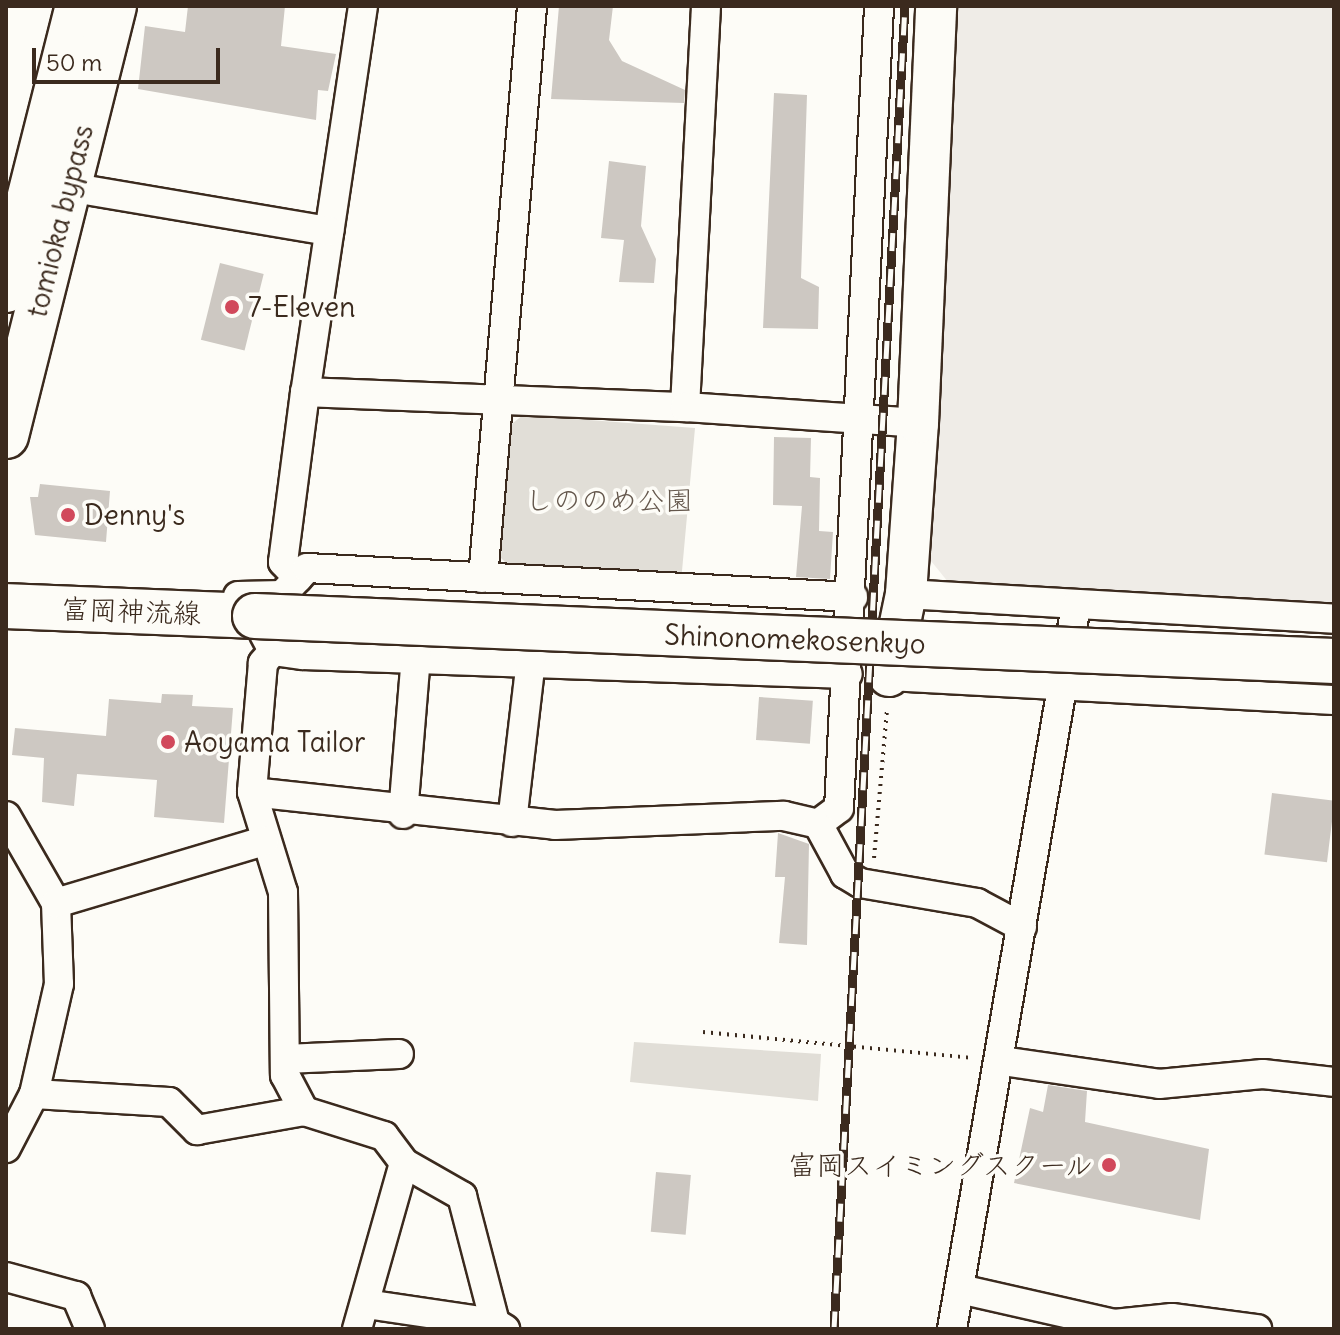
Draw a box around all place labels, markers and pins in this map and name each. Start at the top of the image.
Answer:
place label: 7-Eleven [248,290,355,324]
marker: 7-Eleven [223,298,241,316]
place label: Denny's [84,498,185,532]
marker: Denny's [59,506,77,524]
place label: Aoyama Tailor [184,725,365,759]
marker: Aoyama Tailor [159,733,177,751]
place label: 富岡スイミングスクール [785,1148,1093,1182]
marker: 富岡スイミングスクール [1100,1156,1118,1174]

